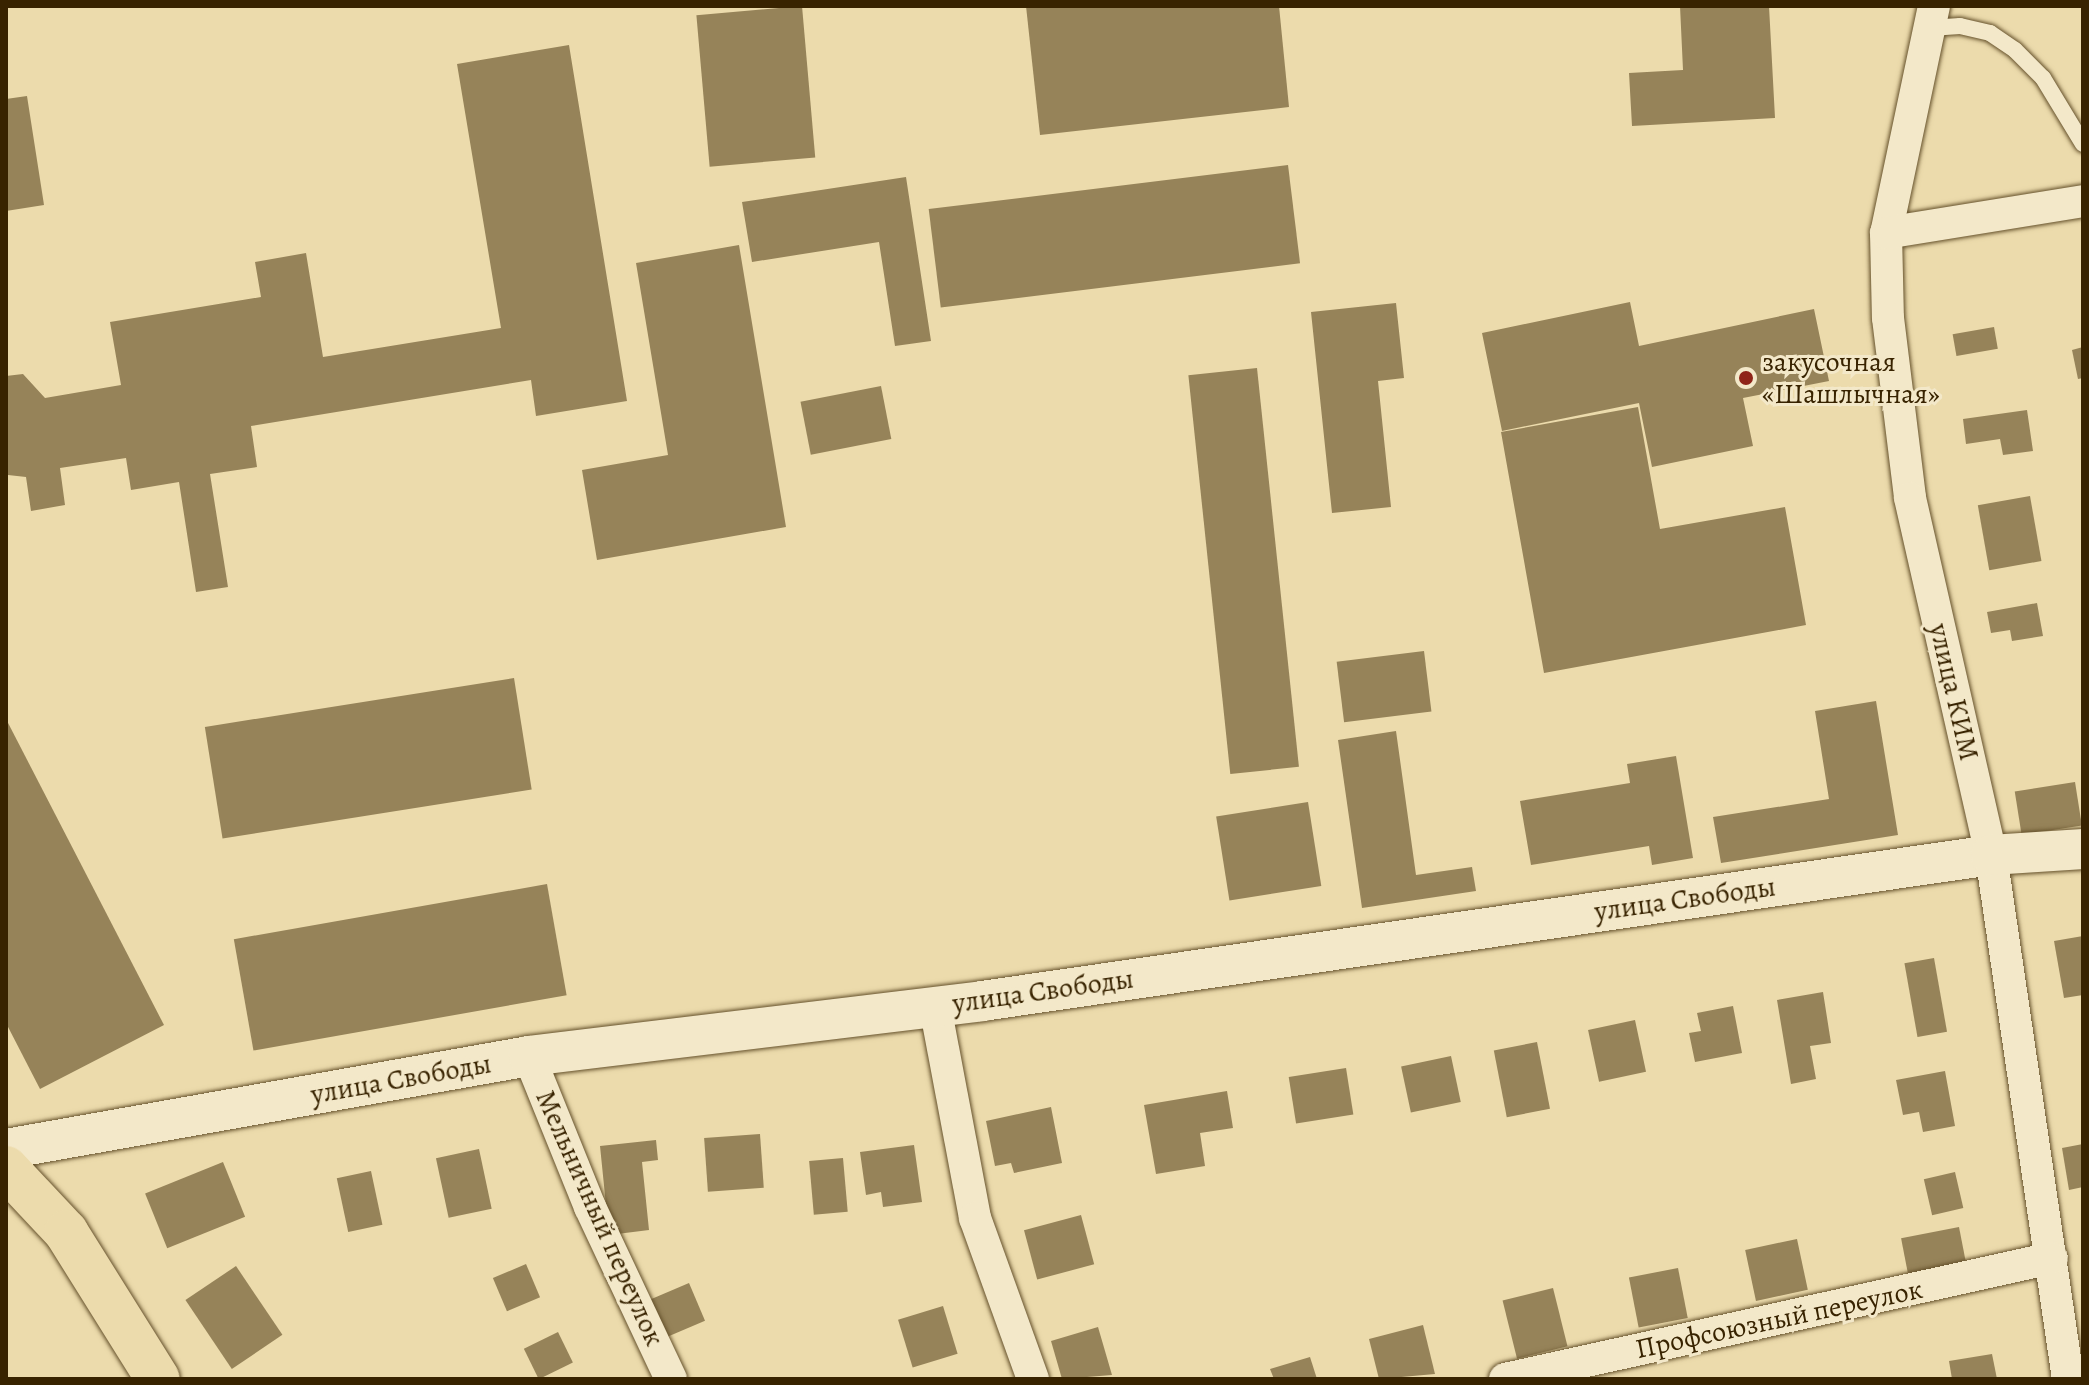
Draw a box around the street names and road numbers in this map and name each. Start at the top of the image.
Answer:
street label: улица КИМ [1922,620,1986,764]
street label: улица Свободы [1592,870,1778,928]
street label: улица Свободы [950,962,1136,1020]
street label: улица Свободы [308,1047,494,1111]
street label: Мельничный переулок [528,1085,672,1351]
street label: Профсоюзный переулок [1632,1272,1926,1366]

